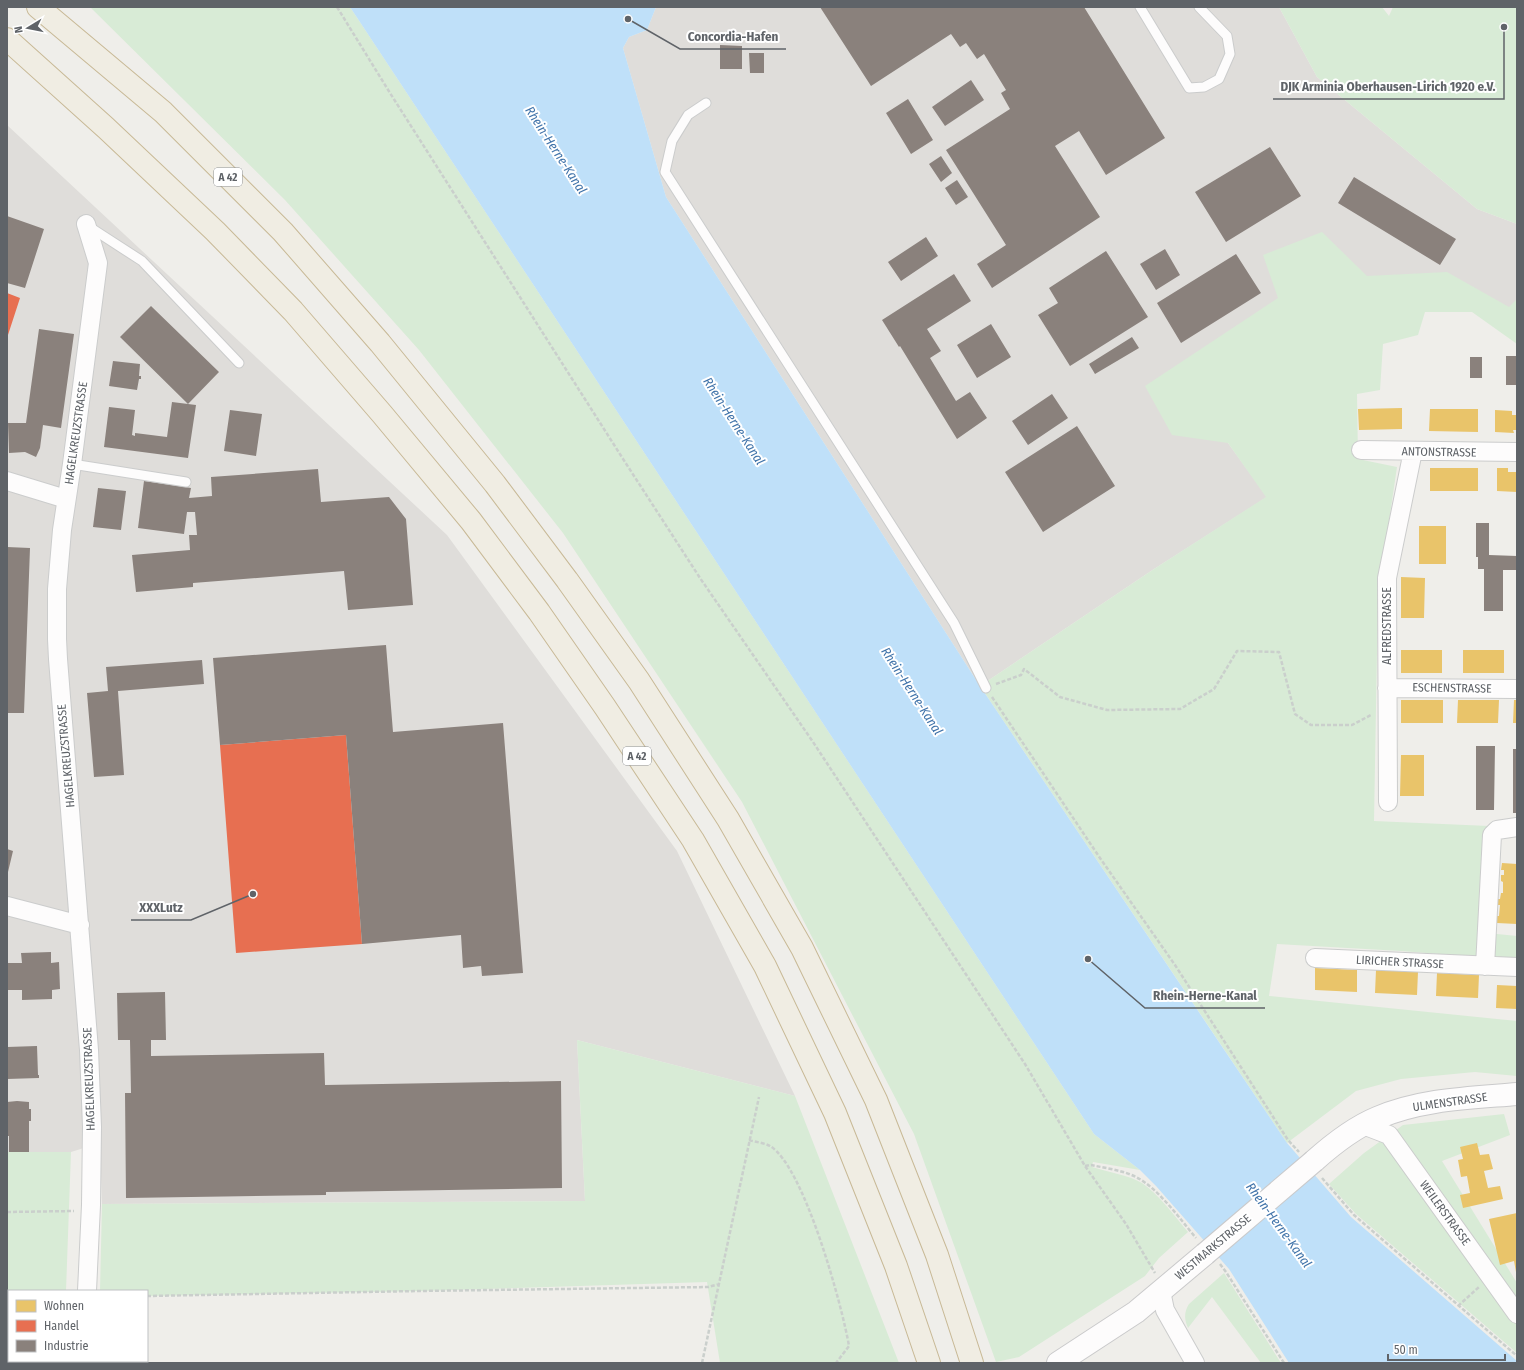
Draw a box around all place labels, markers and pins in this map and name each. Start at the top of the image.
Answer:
callout: Concordia-Hafen [680,24,786,49]
callout: DJK Arminia Oberhausen-Lirich 1920 e.V. [1273,74,1504,99]
callout: XXXLutz [131,895,191,920]
callout: Rhein-Herne-Kanal [1145,983,1265,1008]

